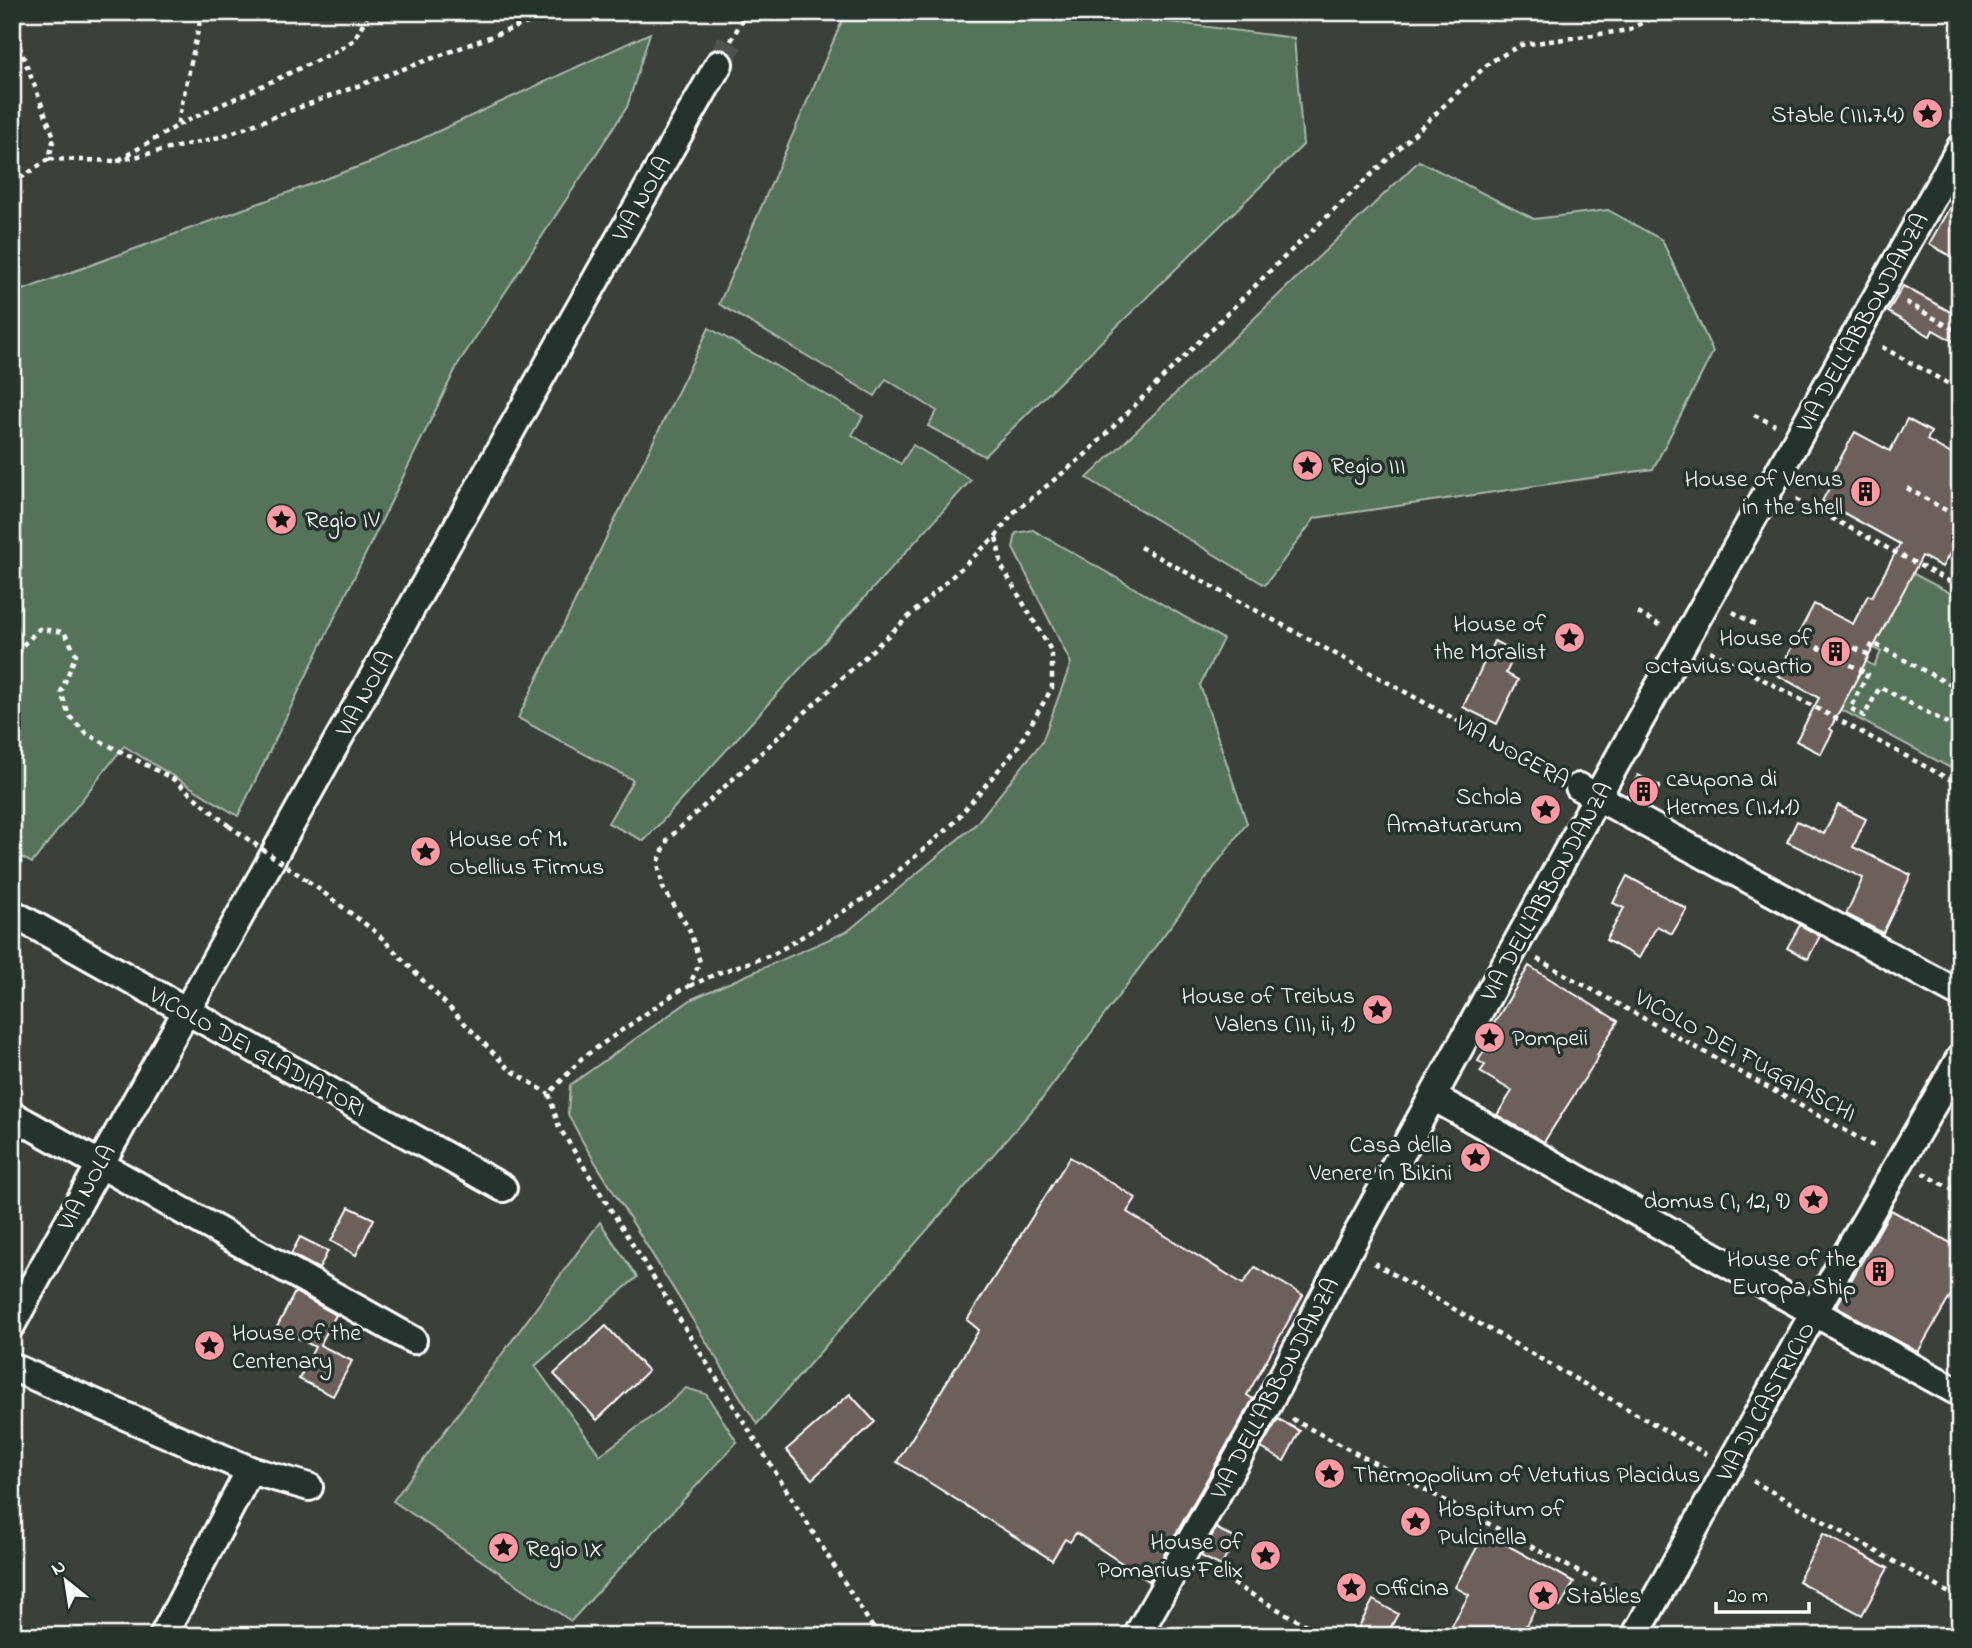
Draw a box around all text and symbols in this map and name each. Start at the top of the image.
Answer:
place icon: Stable (III.7.4) [1910,97,1944,131]
place label: Stable (III.7.4) [1771,99,1904,134]
street label: VIA NOLA [604,150,682,249]
street label: VIA DELL'ABBONDANZA [1789,207,1939,440]
place icon: Regio III [1291,448,1325,482]
place label: Regio III [1331,450,1406,485]
place label: House of Venus in the shell [1685,463,1843,526]
building icon: House of Venus in the shell [1849,475,1883,509]
place icon: Regio IV [265,502,299,536]
place label: Regio IV [305,504,380,539]
place label: House of the Moralist [1434,608,1547,671]
place icon: House of the Moralist [1552,620,1586,654]
place label: House of Octavius Quartio [1645,622,1813,685]
building icon: House of Octavius Quartio [1818,634,1852,668]
street label: VIA NOLA [328,645,404,744]
street label: VIA NOCERA [1448,707,1575,799]
place label: caupona di Hermes (II.1.1) [1666,763,1799,826]
building icon: caupona di Hermes (II.1.1) [1626,775,1660,809]
street label: VIA DELL'ABBONDANZA [1473,776,1623,1009]
place label: Schola Armaturarum [1386,781,1522,844]
place icon: Schola Armaturarum [1528,793,1562,827]
place label: House of M. Obellius Firmus [449,823,604,886]
place icon: House of M. Obellius Firmus [409,835,443,869]
street label: VICOLO DEI GLADIATORI [141,978,372,1127]
place label: House of Treibus Valens (III, ii, 1) [1182,980,1355,1043]
street label: VICOLO DEI FUGGIASCHI [1627,981,1862,1133]
place icon: House of Treibus Valens (III, ii, 1) [1361,992,1395,1026]
place icon: Pompeii [1472,1020,1506,1054]
place label: Pompeii [1512,1022,1588,1057]
place label: Casa della Venere in Bikini [1309,1129,1452,1192]
street label: VIA NOLA [50,1139,126,1238]
place icon: Casa della Venere in Bikini [1458,1141,1492,1175]
place icon: domus (I, 12, 9) [1796,1183,1830,1217]
place label: domus (I, 12, 9) [1644,1185,1790,1220]
place label: House of the Europa Ship [1727,1243,1856,1306]
building icon: House of the Europa Ship [1862,1255,1896,1289]
street label: VIA DELL'ABBONDANZA [1202,1272,1349,1507]
street label: VIA DI CASTRICIO [1708,1316,1826,1489]
place label: House of the Centenary [232,1317,361,1381]
place icon: House of the Centenary [192,1329,226,1363]
place icon: Thermopolium of Vetutius Placidus [1313,1457,1347,1491]
place label: Thermopolium of Vetutius Placidus [1353,1459,1700,1494]
place label: Hospitum of Pulcinella [1438,1493,1565,1556]
place icon: Hospitum of Pulcinella [1398,1505,1432,1539]
place label: House of Pomarius Felix [1097,1526,1244,1589]
place icon: Regio IX [486,1531,520,1565]
place label: Regio IX [526,1533,603,1568]
place icon: House of Pomarius Felix [1249,1538,1283,1572]
north arrow [32,1546,102,1616]
text: N [46,1553,71,1583]
place icon: Officina [1335,1570,1369,1604]
scale bar [1716,1571,1809,1615]
place label: Officina [1375,1572,1449,1607]
place icon: Stables [1526,1578,1560,1612]
place label: Stables [1566,1580,1641,1615]
text: 20 m [1727,1582,1768,1612]

